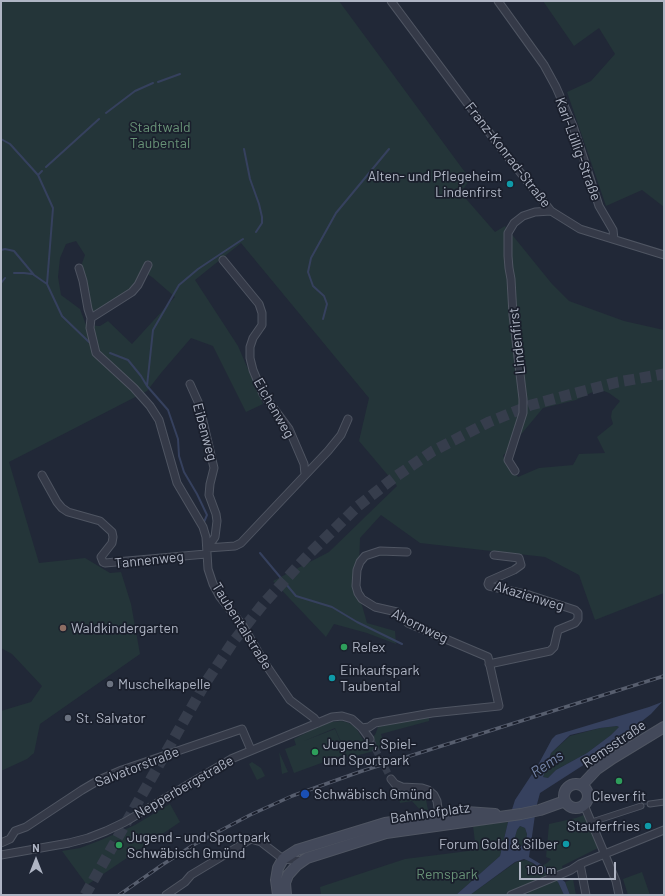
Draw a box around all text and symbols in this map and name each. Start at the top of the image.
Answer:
street label: Karl-Lüllig-Straße [551,95,605,203]
street label: Franz-Konrad-Straße [462,99,554,211]
park label: Stadtwald Taubental [129,119,191,152]
place label: Alten- und Pflegeheim Lindenfirst [368,168,502,200]
marker: Alten- und Pflegeheim Lindenfirst [505,179,515,189]
street label: Lindenfirst [505,307,529,375]
street label: Eichenweg [250,375,298,441]
street label: Eibenweg [189,401,221,463]
street label: Tannenweg [114,548,184,572]
street label: Akazienweg [492,577,566,615]
street label: Taubentalstraße [208,579,276,673]
street label: Ahornweg [389,605,451,647]
place label: Waldkindergarten [71,620,179,636]
marker: Waldkindergarten [58,623,68,633]
place label: Relex [352,639,385,655]
marker: Relex [339,642,349,652]
place label: Einkaufspark Taubental [340,662,420,694]
marker: Einkaufspark Taubental [327,673,337,683]
place label: Muschelkapelle [118,676,211,692]
marker: Muschelkapelle [105,679,115,689]
place label: St. Salvator [76,710,146,726]
marker: St. Salvator [63,713,73,723]
street label: Remsstraße [579,717,649,771]
place label: Jugend-, Spiel- und Sportpark [323,736,416,768]
street label: Salvatorstraße [92,743,182,791]
marker: Jugend-, Spiel- und Sportpark [310,747,320,757]
water label: Rems [527,747,567,781]
street label: Nepperbergstraße [132,752,236,822]
marker: Clever fit [614,776,624,786]
place label: Schwäbisch Gmünd [314,786,432,802]
marker: Schwäbisch Gmünd [299,788,311,800]
place label: Clever fit [592,788,646,804]
street label: Bahnhofplatz [389,799,471,827]
place label: Stauferfries [567,818,640,834]
marker: Stauferfries [643,821,653,831]
place label: Jugend - und Sportpark Schwäbisch Gmünd [127,829,270,862]
place label: Forum Gold & Silber [439,836,558,852]
marker: Forum Gold & Silber [561,839,571,849]
north arrow [16,840,56,880]
marker: Jugend - und Sportpark Schwäbisch Gmünd [114,840,124,850]
text: N [32,841,40,854]
scale bar [521,854,618,880]
text: 100 m [526,862,556,876]
park label: Remspark [416,866,478,882]

